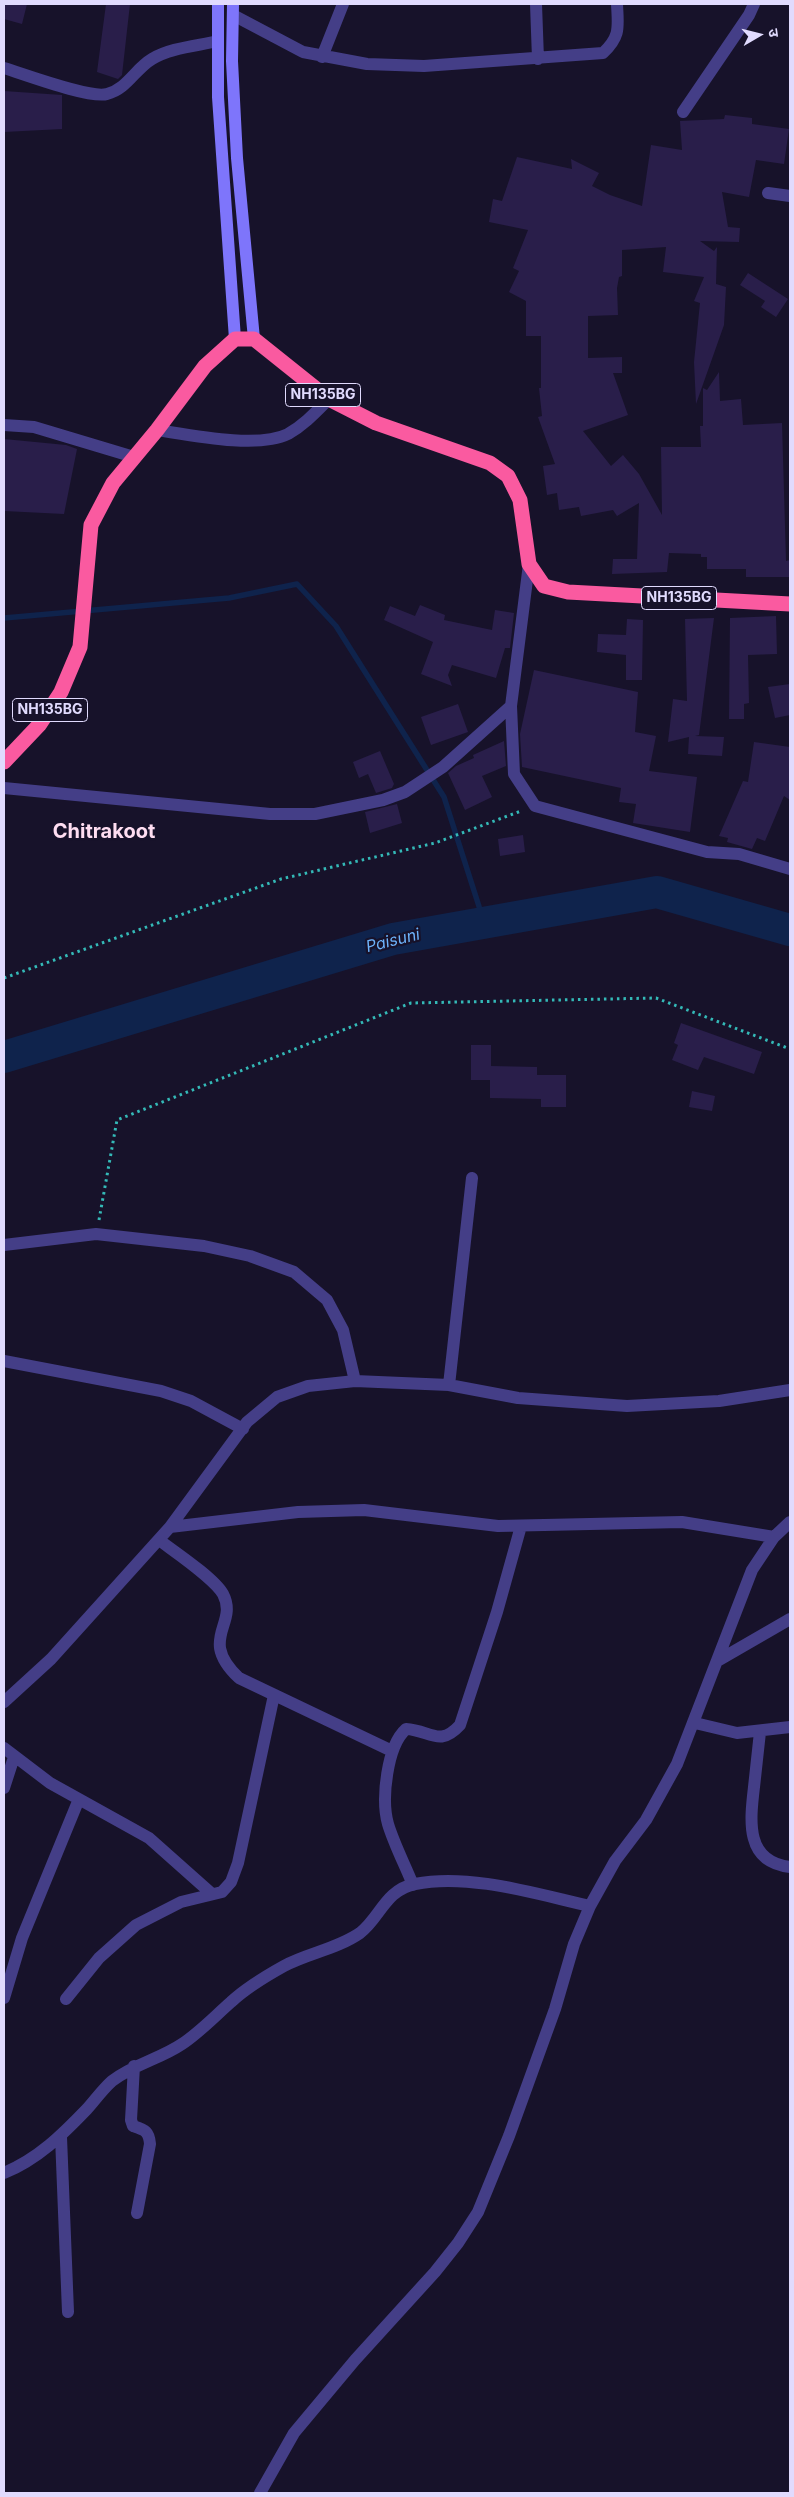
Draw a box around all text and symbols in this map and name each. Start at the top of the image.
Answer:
north arrow [734,10,784,60]
text: उ [765,28,783,38]
road number: NH135BG [286,384,360,406]
road number: NH135BG [642,586,716,610]
road number: NH135BG [12,698,88,722]
district label: Chitrakoot [53,820,155,844]
water label: Paisuni [364,925,422,957]

